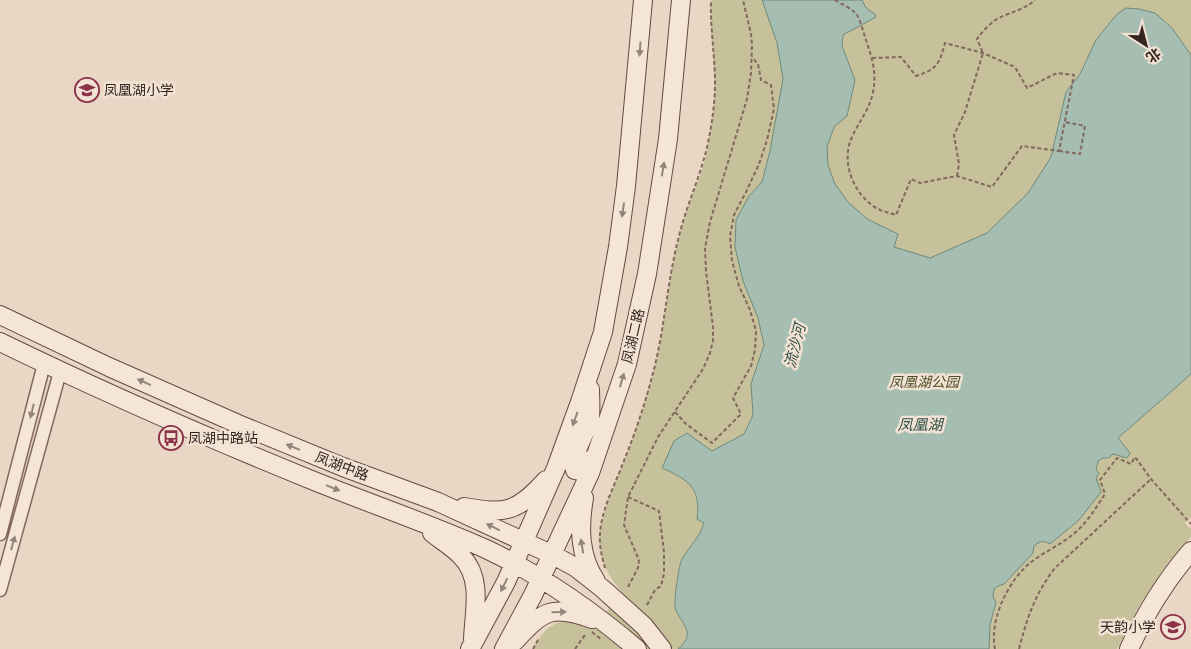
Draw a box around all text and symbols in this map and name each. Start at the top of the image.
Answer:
north arrow [1121,20,1171,70]
one-way arrow [635,41,643,57]
text: 北 [1143,44,1165,68]
school or university icon: 凤凰湖小学 [74,77,100,103]
place label: 凤凰湖小学 [104,80,174,99]
one-way arrow [660,161,668,177]
one-way arrow [619,203,627,219]
street label: 凤湖二路 [617,306,648,365]
water label: 流沙河 [779,319,810,370]
one-way arrow [618,372,626,387]
park label: 凤凰湖公园 [889,372,961,391]
one-way arrow [137,378,151,386]
one-way arrow [28,403,36,418]
one-way arrow [570,412,578,427]
water label: 凤凰湖 [897,414,944,434]
bus stop icon: 凤湖中路站 [158,425,184,451]
place label: 凤湖中路站 [188,428,258,447]
one-way arrow [285,443,300,451]
street label: 凤湖中路 [313,447,372,484]
one-way arrow [326,484,341,492]
one-way arrow [485,523,500,531]
one-way arrow [9,535,17,550]
one-way arrow [578,538,586,554]
one-way arrow [500,577,508,592]
one-way arrow [552,608,568,616]
school or university icon: 天韵小学 [1160,614,1186,640]
place label: 天韵小学 [1100,617,1156,636]

